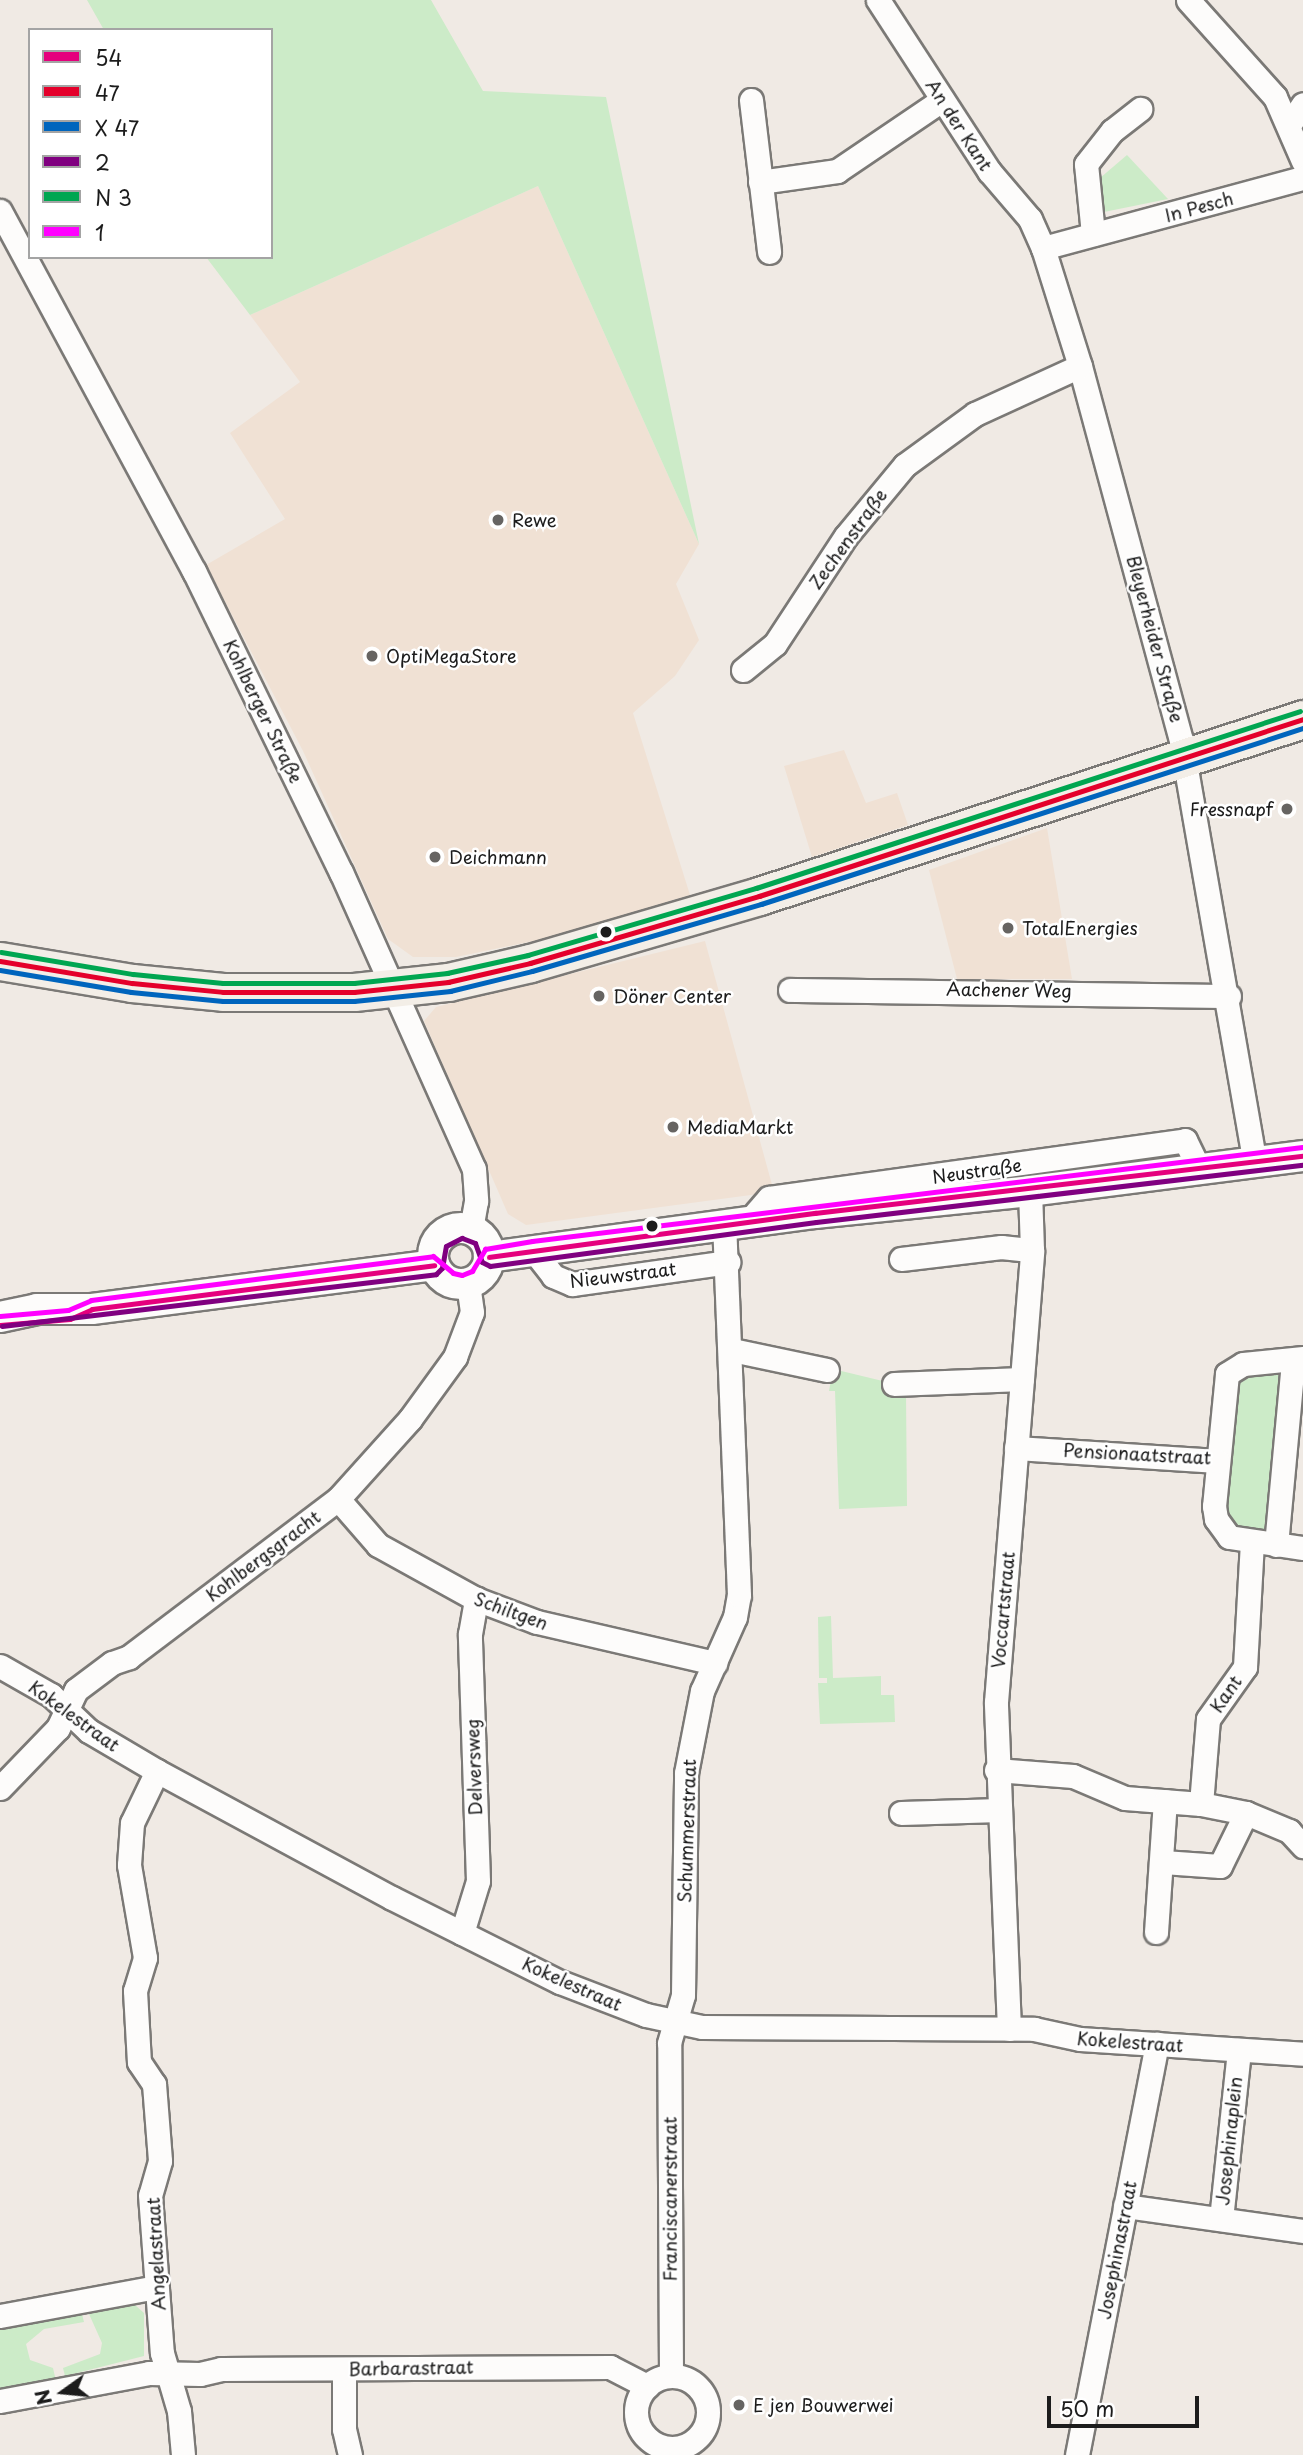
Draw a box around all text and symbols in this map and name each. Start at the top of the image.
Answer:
legend [28,28,273,259]
text: 54 [95,41,122,73]
street label: An der Kant [921,75,997,175]
text: 47 [95,76,120,108]
text: X 47 [95,111,139,143]
text: 2 [95,146,110,178]
text: N 3 [95,181,132,213]
street label: In Pesch [1162,187,1236,227]
text: 1 [95,216,104,248]
street label: Zechenstraße [804,485,892,593]
place label: Rewe [512,509,557,531]
marker: Rewe [490,512,506,528]
street label: Bleyerheider Straße [1122,553,1188,725]
street label: Kohlberger Straße [219,635,307,787]
place label: OptiMegaStore [386,645,517,667]
marker: OptiMegaStore [364,648,380,664]
place label: Fressnapf [1190,798,1273,820]
marker: Fressnapf [1279,801,1295,817]
place label: Deichmann [449,846,547,868]
marker: Deichmann [427,849,443,865]
place label: TotalEnergies [1022,917,1138,939]
marker: TotalEnergies [1000,920,1016,936]
unlabelled marker [599,925,613,939]
street label: Aachener Weg [945,978,1073,1002]
place label: Döner Center [613,985,733,1007]
marker: Döner Center [591,988,607,1004]
place label: MediaMarkt [687,1116,793,1138]
marker: MediaMarkt [665,1119,681,1135]
street label: Neustraße [931,1154,1023,1188]
unlabelled marker [645,1219,659,1233]
street label: Nieuwstraat [569,1258,677,1292]
street label: Pensionaatstraat [1062,1439,1212,1469]
street label: Kohlbergsgracht [201,1506,325,1606]
street label: Voccartstraat [987,1551,1019,1669]
street label: Schiltgen [471,1588,551,1634]
street label: Kant [1206,1671,1246,1717]
street label: Kokelestraat [24,1676,124,1756]
street label: Delversweg [462,1718,486,1816]
street label: Schummerstraat [674,1759,700,1903]
street label: Kokelestraat [519,1952,625,2016]
street label: Kokelestraat [1076,2027,1184,2057]
street label: Josephinaplein [1212,2076,1246,2206]
street label: Franciscanerstraat [659,2117,681,2281]
street label: Josephinastraat [1093,2179,1141,2321]
street label: Angelastraat [142,2197,170,2311]
street label: Barbarastraat [348,2356,474,2380]
north arrow [28,2357,98,2427]
scale bar [1051,2382,1203,2426]
text: N [27,2387,58,2408]
text: 50 m [1060,2392,1114,2424]
place label: E jen Bouwerwei [753,2394,896,2416]
marker: E jen Bouwerwei [731,2397,747,2413]

